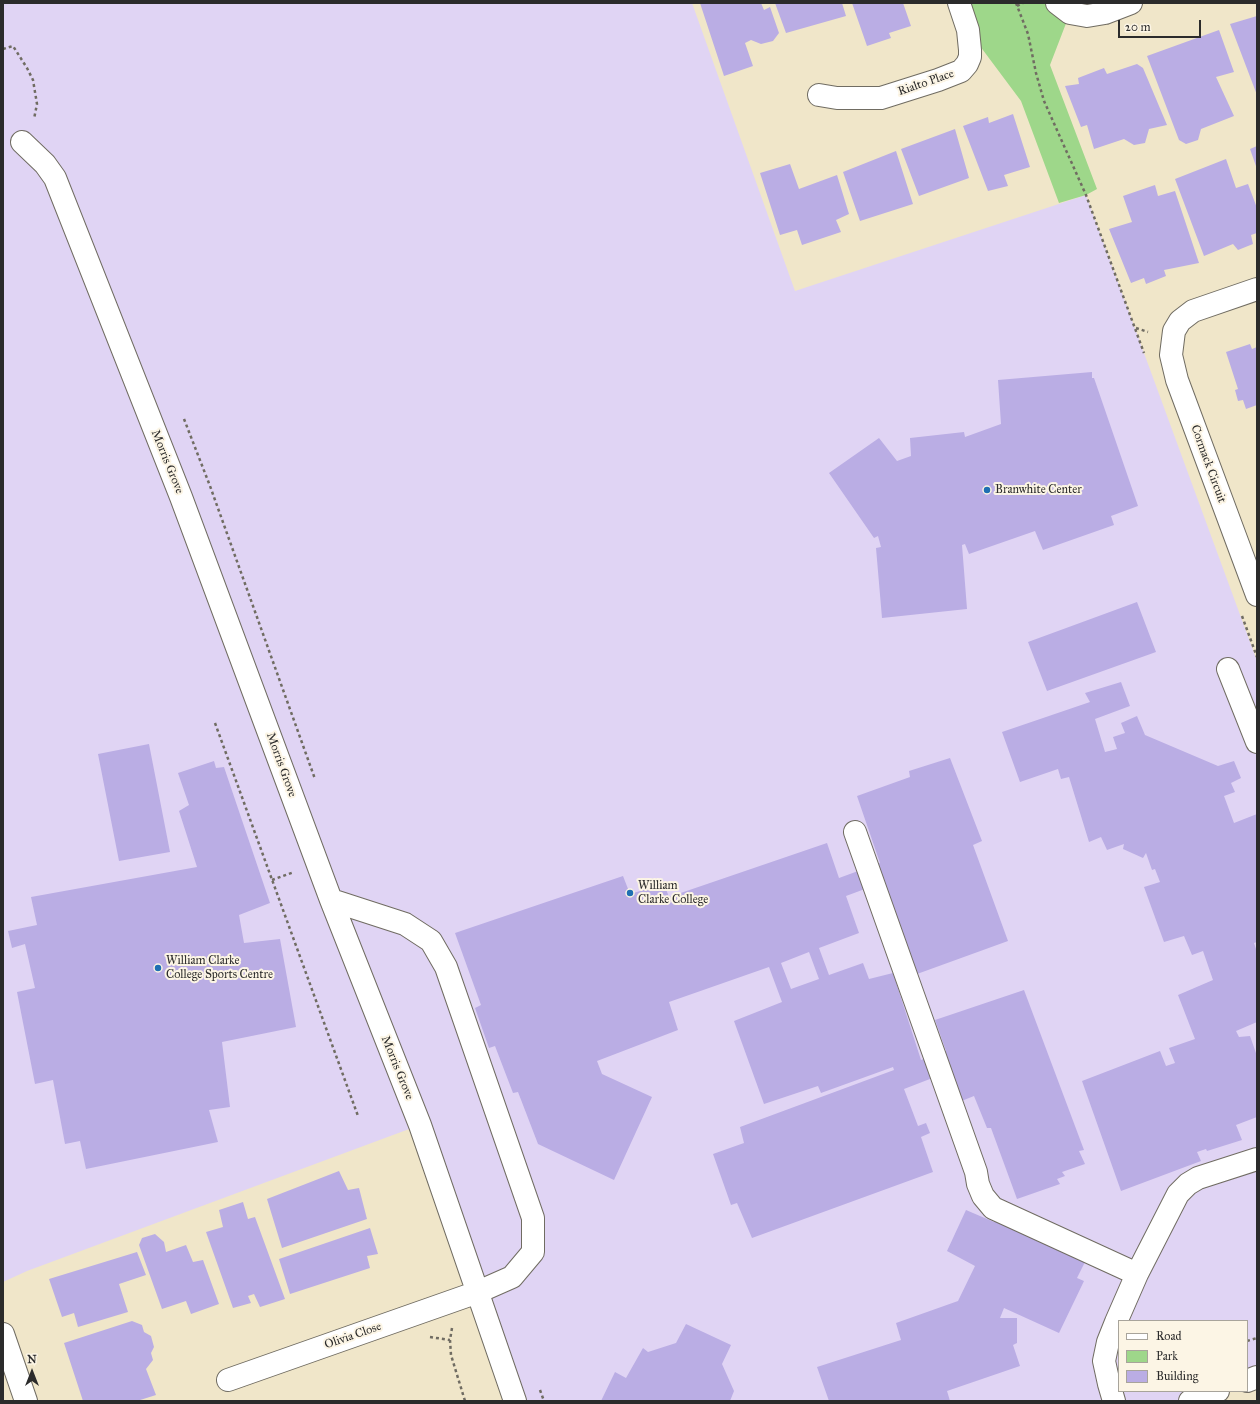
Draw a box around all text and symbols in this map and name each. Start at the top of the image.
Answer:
scale bar [1120,12,1203,38]
text: 20 m [1125,20,1151,34]
street label: Rialto Place [896,67,956,99]
street label: Cormack Circuit [1187,423,1229,505]
street label: Morris Grove [148,428,186,496]
place label: Branwhite Center [995,483,1082,497]
marker: Branwhite Center [982,485,992,495]
street label: Morris Grove [263,731,299,799]
place label: William Clarke College [638,879,708,907]
marker: William Clarke College [625,888,635,898]
place label: William Clarke College Sports Centre [166,954,273,982]
marker: William Clarke College Sports Centre [153,963,163,973]
street label: Morris Grove [378,1034,416,1102]
street label: Olivia Close [323,1320,383,1352]
legend [1118,1320,1248,1392]
text: Road [1156,1329,1182,1343]
text: Park [1156,1349,1178,1363]
north arrow [12,1352,52,1392]
text: N [27,1353,37,1366]
text: Building [1156,1369,1198,1383]

